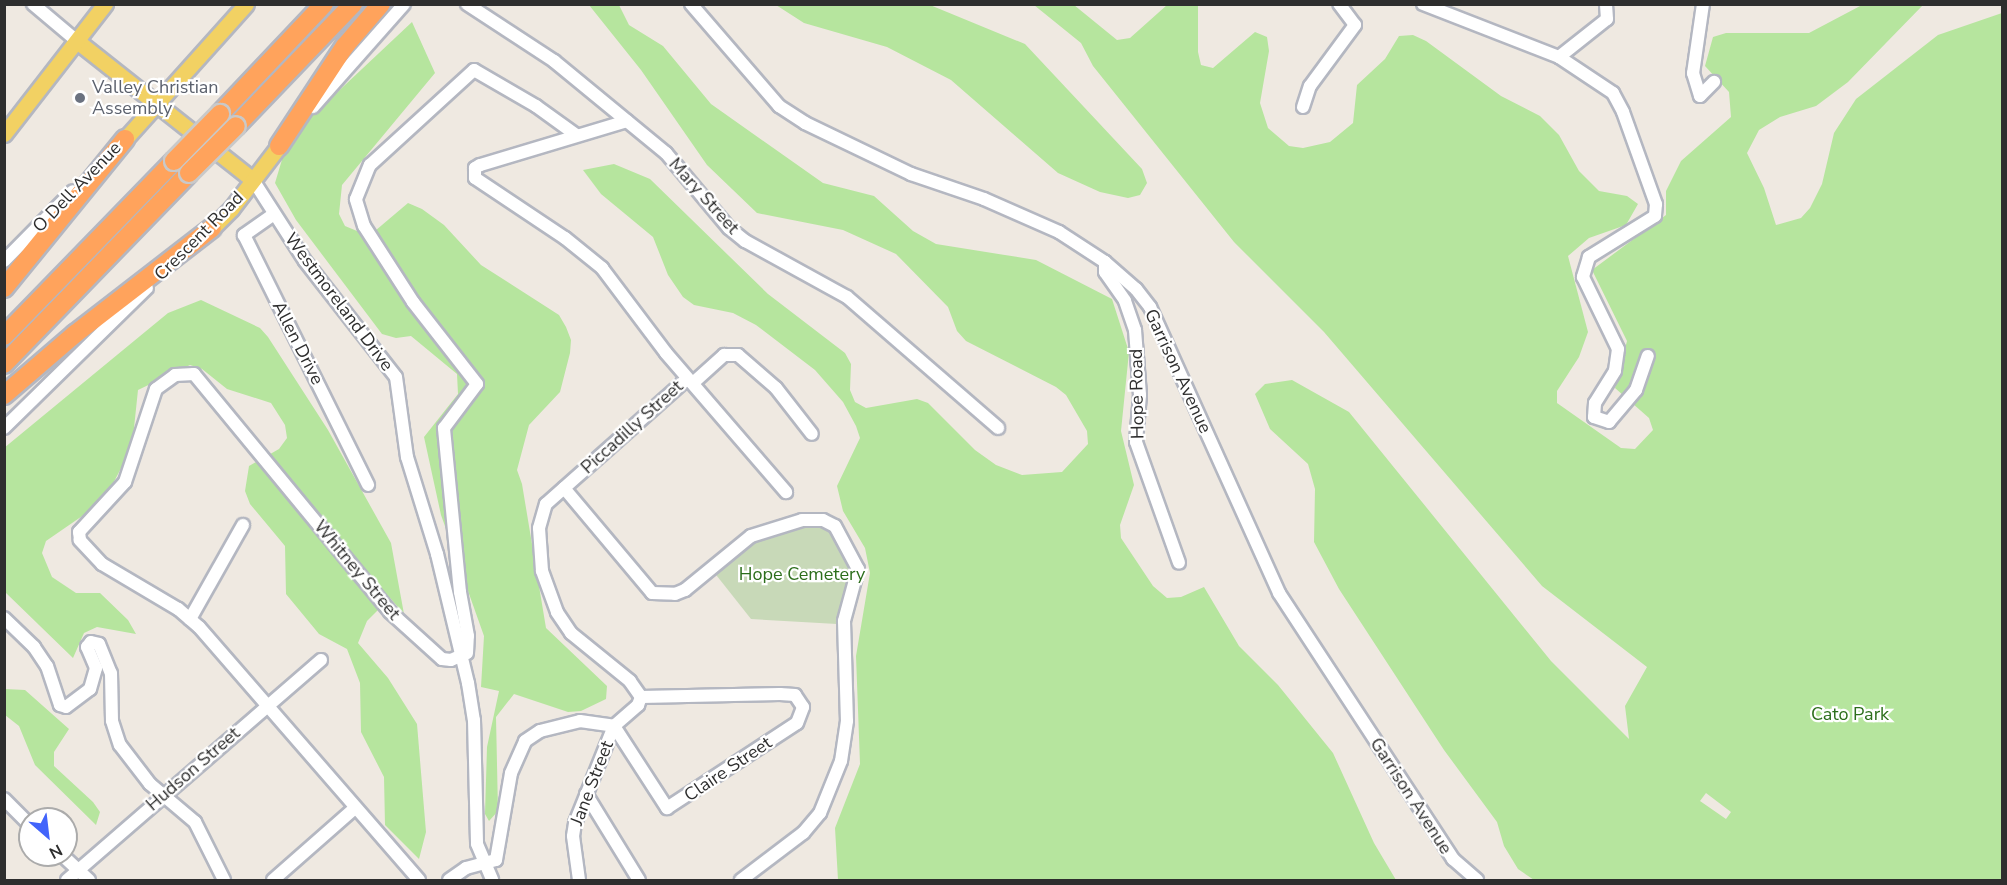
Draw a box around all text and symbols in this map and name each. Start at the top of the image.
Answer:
place label: Valley Christian Assembly [92,77,219,119]
marker: Valley Christian Assembly [73,91,87,105]
street label: O Dell Avenue [28,137,126,237]
street label: Mary Street [664,154,744,238]
street label: Crescent Road [150,187,248,285]
street label: Westmoreland Drive [280,229,398,375]
street label: Allen Drive [268,298,328,388]
street label: Garrison Avenue [1140,306,1216,436]
street label: Hope Road [1125,349,1149,439]
street label: Piccadilly Street [577,376,687,478]
street label: Whitney Street [309,516,405,624]
park label: Hope Cemetery [739,563,865,585]
park label: Cato Park [1811,703,1889,725]
street label: Hudson Street [142,722,244,816]
street label: Claire Street [680,732,776,806]
street label: Garrison Avenue [1365,734,1457,858]
street label: Jane Street [566,738,618,828]
north arrow [18,807,78,867]
text: N [45,839,66,864]

